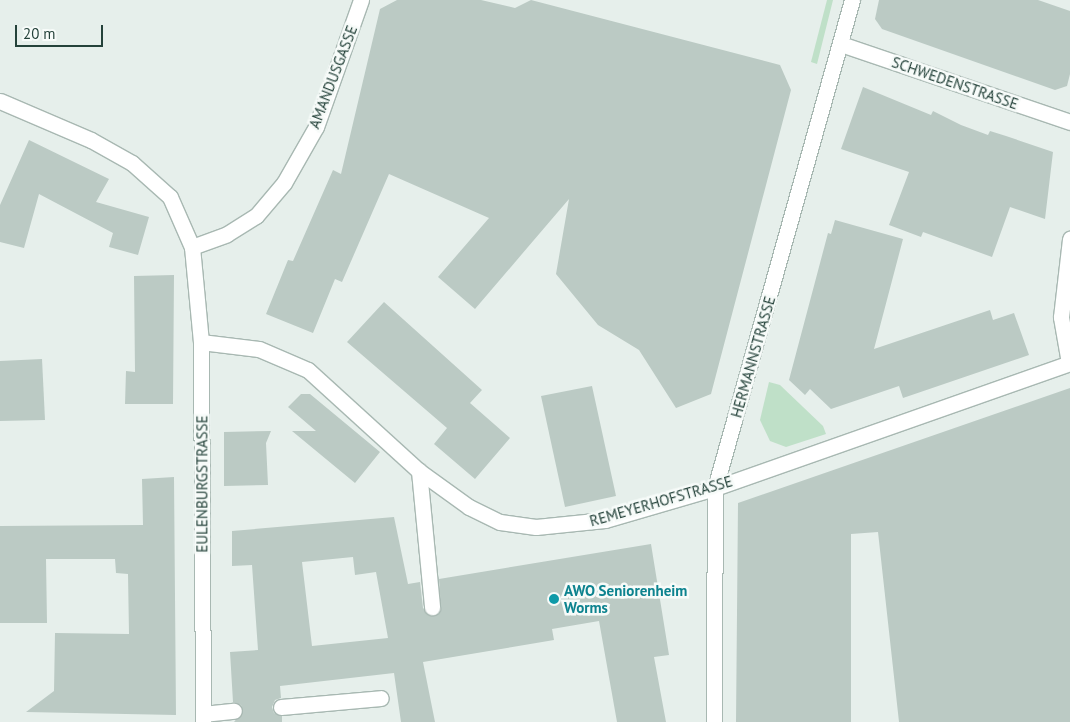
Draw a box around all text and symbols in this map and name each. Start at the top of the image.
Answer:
scale bar [18,15,105,47]
street label: AMANDUSGASSE [305,23,361,131]
text: 20 m [23,24,56,43]
street label: SCHWEDENSTRASSE [889,53,1021,113]
street label: HERMANNSTRASSE [727,294,779,420]
street label: EULENBURGSTRASSE [193,415,211,553]
street label: REMEYERHOFSTRASSE [587,472,735,530]
place label: AWO Seniorenheim Worms [564,581,688,616]
marker: AWO Seniorenheim Worms [548,593,560,605]

